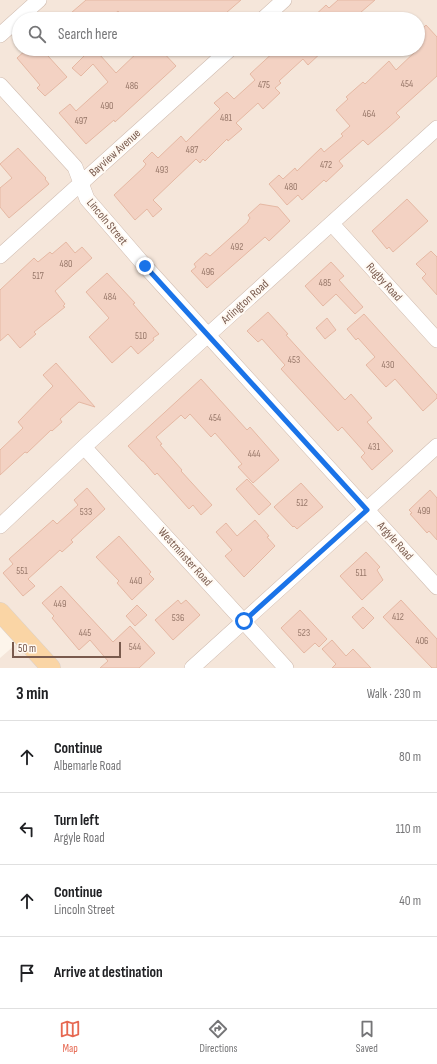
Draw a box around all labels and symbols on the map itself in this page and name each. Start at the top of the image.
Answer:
house number: 454 [401,78,413,90]
house number: 475 [258,79,270,91]
house number: 486 [126,80,138,92]
house number: 490 [100,100,114,112]
house number: 464 [363,108,375,120]
house number: 481 [220,112,233,124]
house number: 497 [75,115,87,127]
street label: Bayview Avenue [86,126,144,180]
house number: 487 [186,144,198,156]
house number: 472 [320,159,332,171]
house number: 493 [156,164,168,176]
house number: 480 [284,181,298,193]
street label: Lincoln Street [83,196,131,249]
house number: 492 [231,241,243,253]
route end [136,257,154,275]
house number: 480 [59,258,73,270]
street label: Rugby Road [363,260,405,304]
house number: 496 [201,266,215,278]
house number: 517 [32,270,44,282]
street label: Arlington Road [217,277,272,328]
house number: 485 [319,277,331,289]
house number: 484 [104,291,116,303]
house number: 510 [135,330,147,342]
house number: 453 [288,354,300,366]
house number: 430 [382,359,394,371]
house number: 454 [209,412,221,424]
house number: 431 [368,441,380,453]
house number: 444 [248,448,260,460]
house number: 512 [296,497,308,509]
house number: 499 [417,505,431,517]
house number: 533 [80,506,92,518]
street label: Argyle Road [373,518,416,563]
street label: Westminster Road [155,525,215,589]
house number: 551 [16,565,28,577]
house number: 511 [355,567,367,579]
house number: 440 [130,575,142,587]
house number: 449 [54,598,66,610]
house number: 412 [392,611,404,623]
house number: 536 [172,612,184,624]
route start [235,612,253,630]
house number: 445 [79,627,91,639]
house number: 523 [298,627,310,639]
house number: 406 [415,635,429,647]
scale bar [12,640,121,659]
house number: 544 [129,641,141,653]

